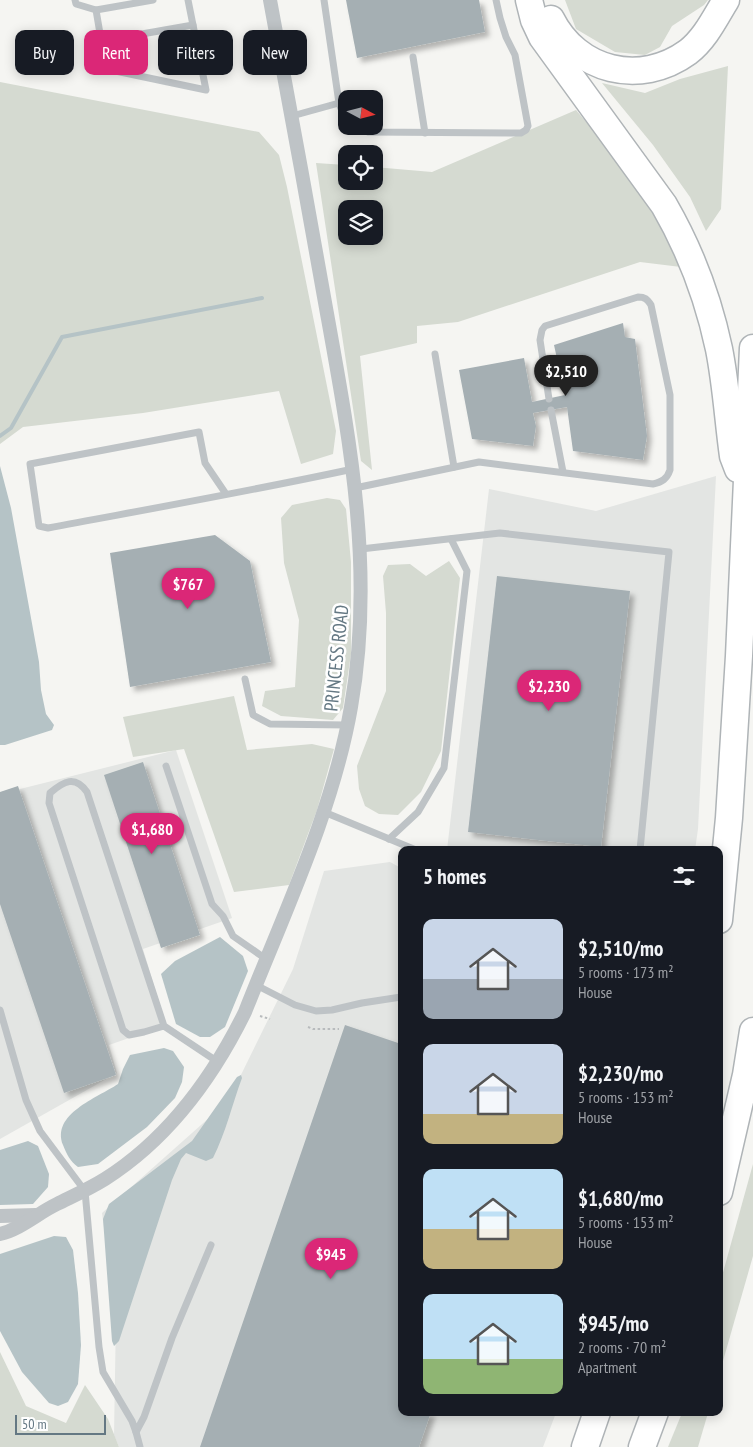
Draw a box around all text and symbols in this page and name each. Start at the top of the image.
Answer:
chip: Buy [15,30,74,75]
chip: Rent [84,30,148,75]
chip: Filters [158,30,233,75]
chip: New [243,30,307,75]
north arrow [338,90,382,135]
map controls [338,90,383,245]
button: locate [338,145,383,190]
button: layers [338,200,383,245]
pin: $2,510 [525,354,607,397]
text: $2,510 [545,361,587,381]
pin: $767 [158,568,218,610]
text: $767 [173,574,203,594]
street label: PRINCESS ROAD [318,603,354,713]
pin: $2,230 [508,670,590,712]
text: $2,230 [528,676,570,696]
pin: $1,680 [111,812,193,855]
text: $1,680 [131,819,173,839]
icon: filters [670,862,698,890]
text: 5 homes [423,863,486,890]
text: $2,510/mo [578,935,663,962]
icon: home [463,939,523,999]
text: 5 rooms · 173 m² [578,962,674,982]
text: House [578,982,612,1002]
text: $2,230/mo [578,1060,663,1087]
icon: home [463,1064,523,1124]
text: 5 rooms · 153 m² [578,1087,674,1107]
text: House [578,1107,612,1127]
text: $1,680/mo [578,1185,663,1212]
icon: home [463,1189,523,1249]
text: 5 rooms · 153 m² [578,1212,674,1232]
text: House [578,1232,612,1252]
pin: $945 [301,1238,361,1280]
text: $945 [316,1244,346,1264]
text: $945/mo [578,1310,649,1337]
icon: home [463,1314,523,1374]
text: 2 rooms · 70 m² [578,1337,666,1357]
text: Apartment [578,1357,637,1377]
scale bar [15,1412,106,1435]
text: 50 m [22,1415,47,1433]

